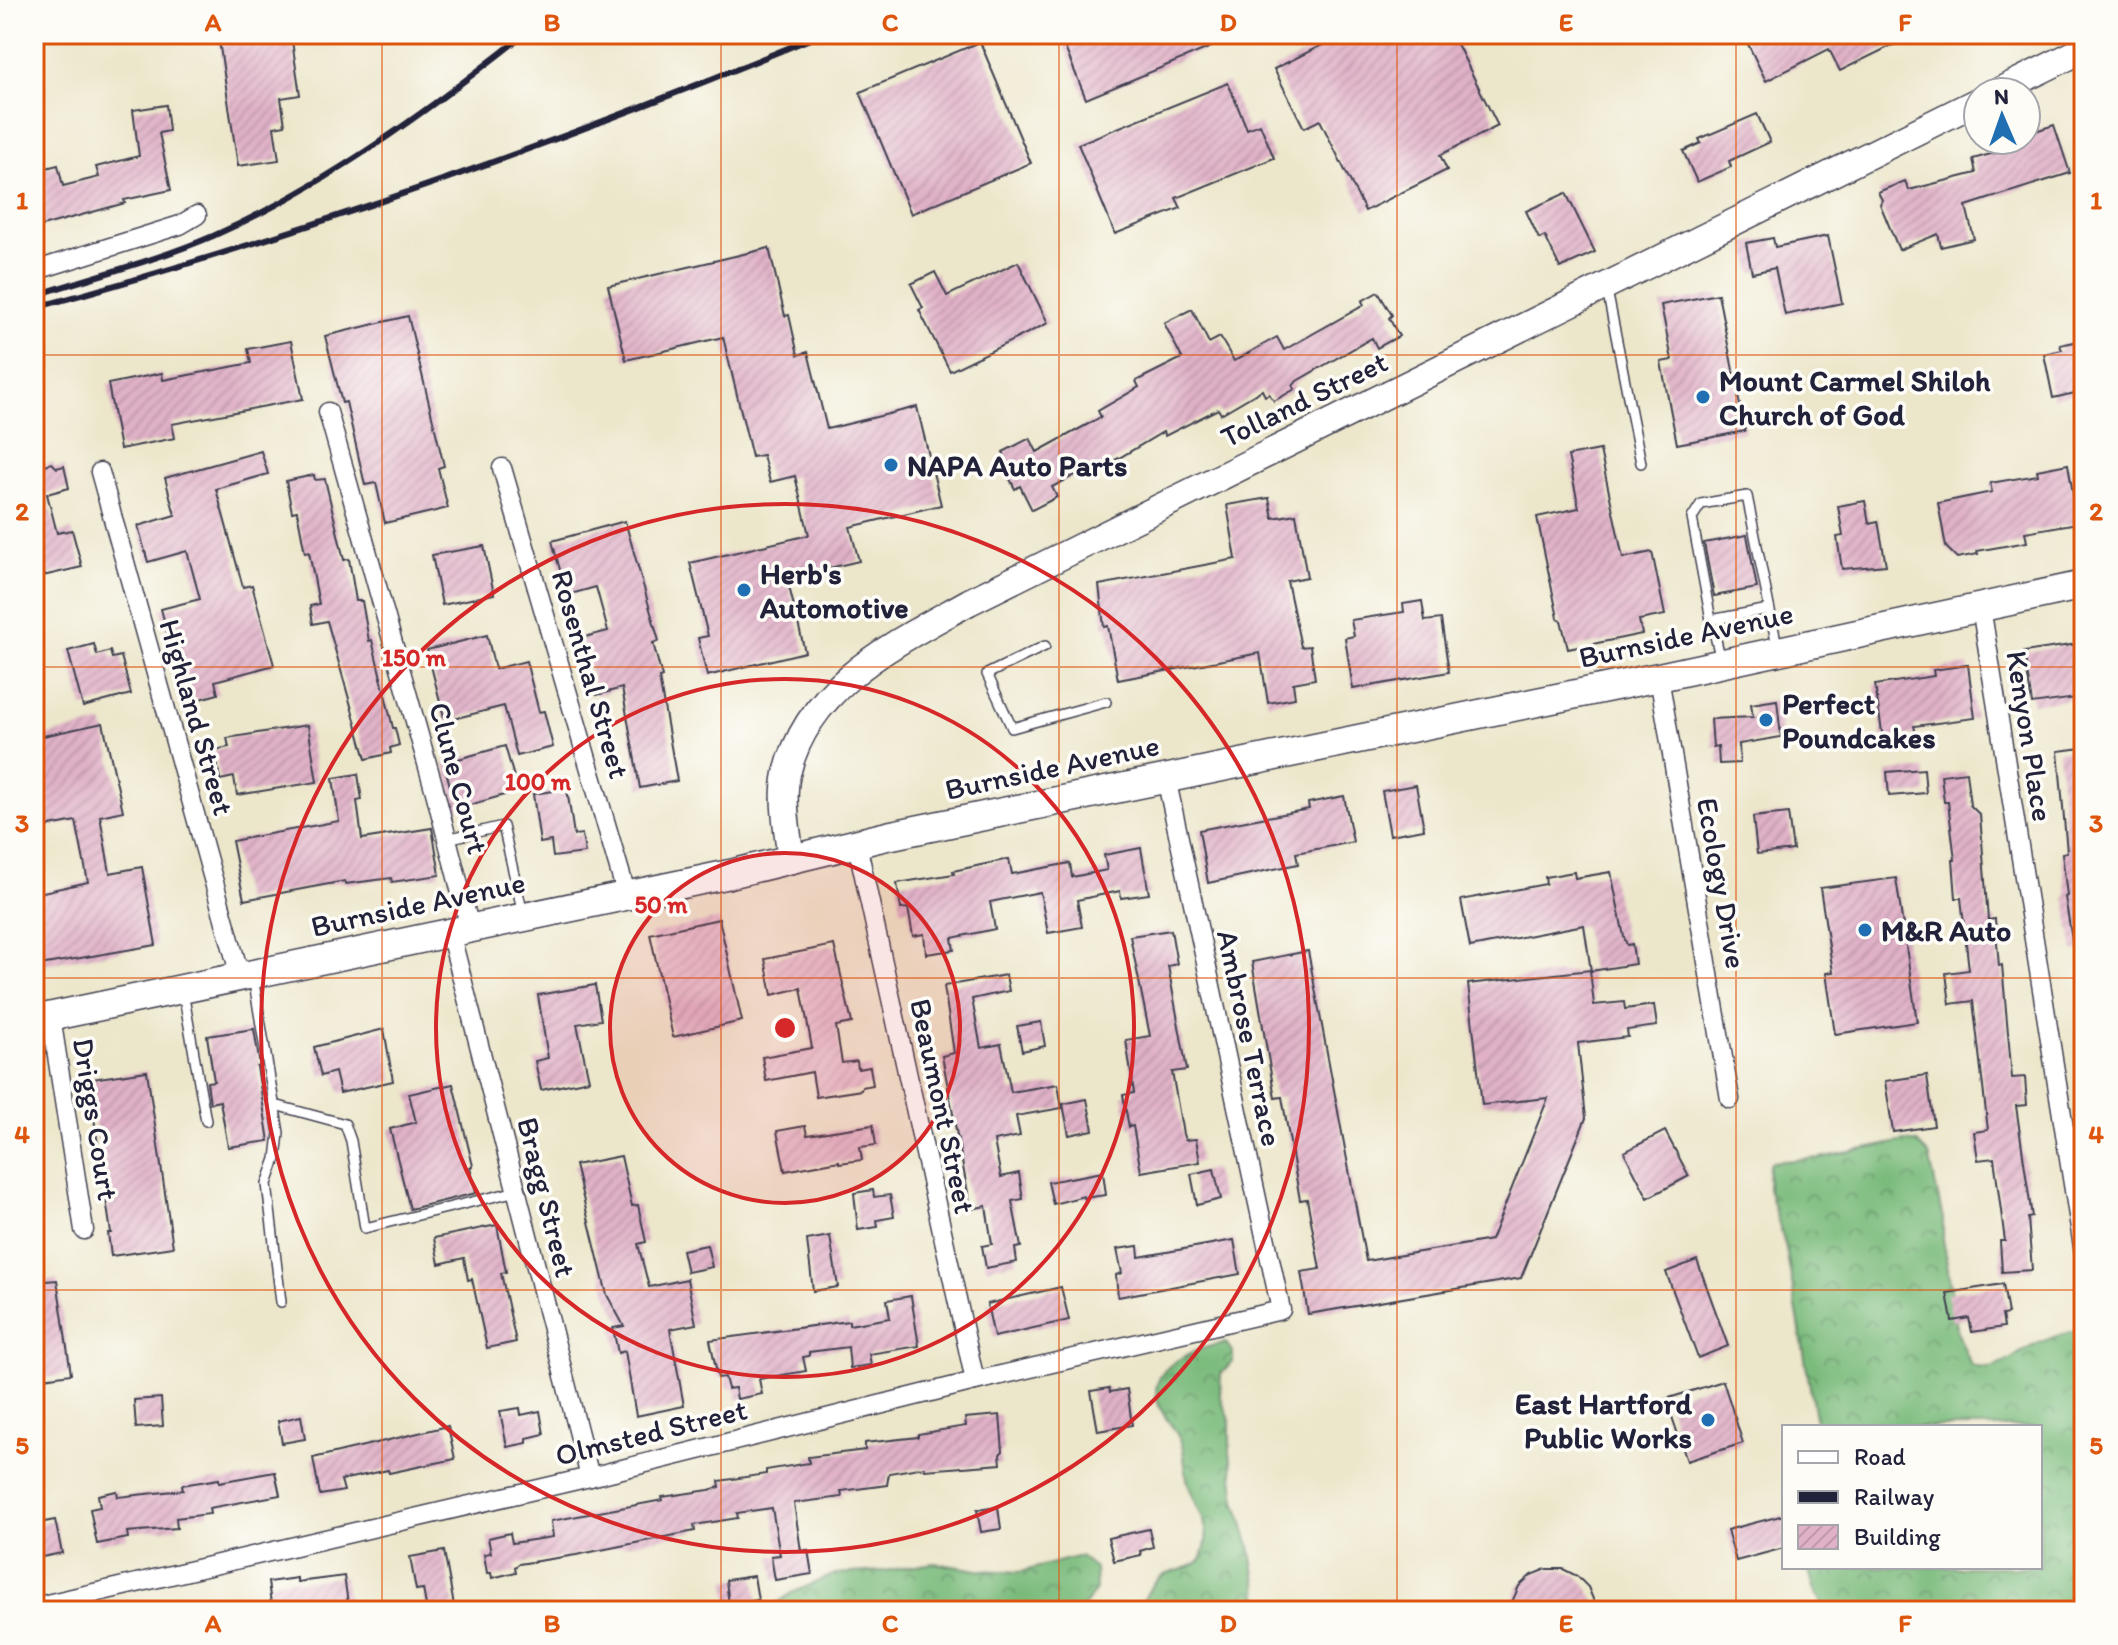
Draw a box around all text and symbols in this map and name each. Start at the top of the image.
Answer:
text: A [204,6,222,38]
text: B [544,6,561,38]
text: C [882,6,899,38]
text: D [1219,6,1237,38]
text: E [1559,6,1573,38]
text: F [1898,6,1912,38]
north arrow [1962,76,2042,156]
text: N [1993,83,2009,110]
text: 1 [16,184,28,216]
text: 1 [2090,184,2102,216]
street label: Tolland Street [1214,343,1394,455]
place label: Mount Carmel Shiloh Church of God [1719,362,1991,433]
marker: Mount Carmel Shiloh Church of God [1694,388,1712,406]
place label: NAPA Auto Parts [907,447,1127,484]
marker: NAPA Auto Parts [882,456,900,474]
text: 2 [15,495,29,527]
text: 2 [2089,495,2103,527]
place label: Herb's Automotive [759,555,909,626]
street label: Rosenthal Street [544,566,638,782]
marker: Herb's Automotive [735,581,753,599]
street label: Burnside Avenue [1575,594,1797,676]
street label: Highland Street [151,615,243,819]
text: 150 m [382,643,447,672]
street label: Kenyon Place [1998,648,2062,824]
place label: Perfect Poundcakes [1782,685,1936,756]
street label: Clune Court [421,698,497,858]
marker: Perfect Poundcakes [1757,711,1775,729]
street label: Burnside Avenue [941,726,1163,808]
text: 100 m [505,767,572,796]
street label: Ecology Drive [1689,795,1755,971]
text: 3 [15,807,29,839]
text: 3 [2089,807,2103,839]
street label: Burnside Avenue [307,863,529,945]
text: 50 m [635,890,688,919]
place label: M&R Auto [1881,912,2011,949]
marker: M&R Auto [1856,921,1874,939]
street label: Ambrose Terrace [1209,926,1291,1150]
street label: Beaumont Street [902,995,984,1217]
centre of rings [771,1014,799,1042]
street label: Driggs Court [65,1035,127,1203]
street label: Bragg Street [509,1113,585,1281]
text: 4 [14,1118,30,1150]
text: 4 [2088,1118,2104,1150]
place label: East Hartford Public Works [1515,1385,1692,1456]
street label: Olmsted Street [551,1390,751,1474]
marker: East Hartford Public Works [1699,1411,1717,1429]
legend [1782,1425,2042,1569]
text: 5 [15,1429,29,1461]
text: 5 [2089,1429,2103,1461]
text: Road [1854,1442,1906,1471]
text: Railway [1854,1482,1935,1511]
text: Building [1854,1522,1941,1551]
text: A [204,1607,222,1639]
text: B [544,1607,561,1639]
text: C [882,1607,899,1639]
text: D [1219,1607,1237,1639]
text: E [1559,1607,1573,1639]
text: F [1898,1607,1912,1639]

